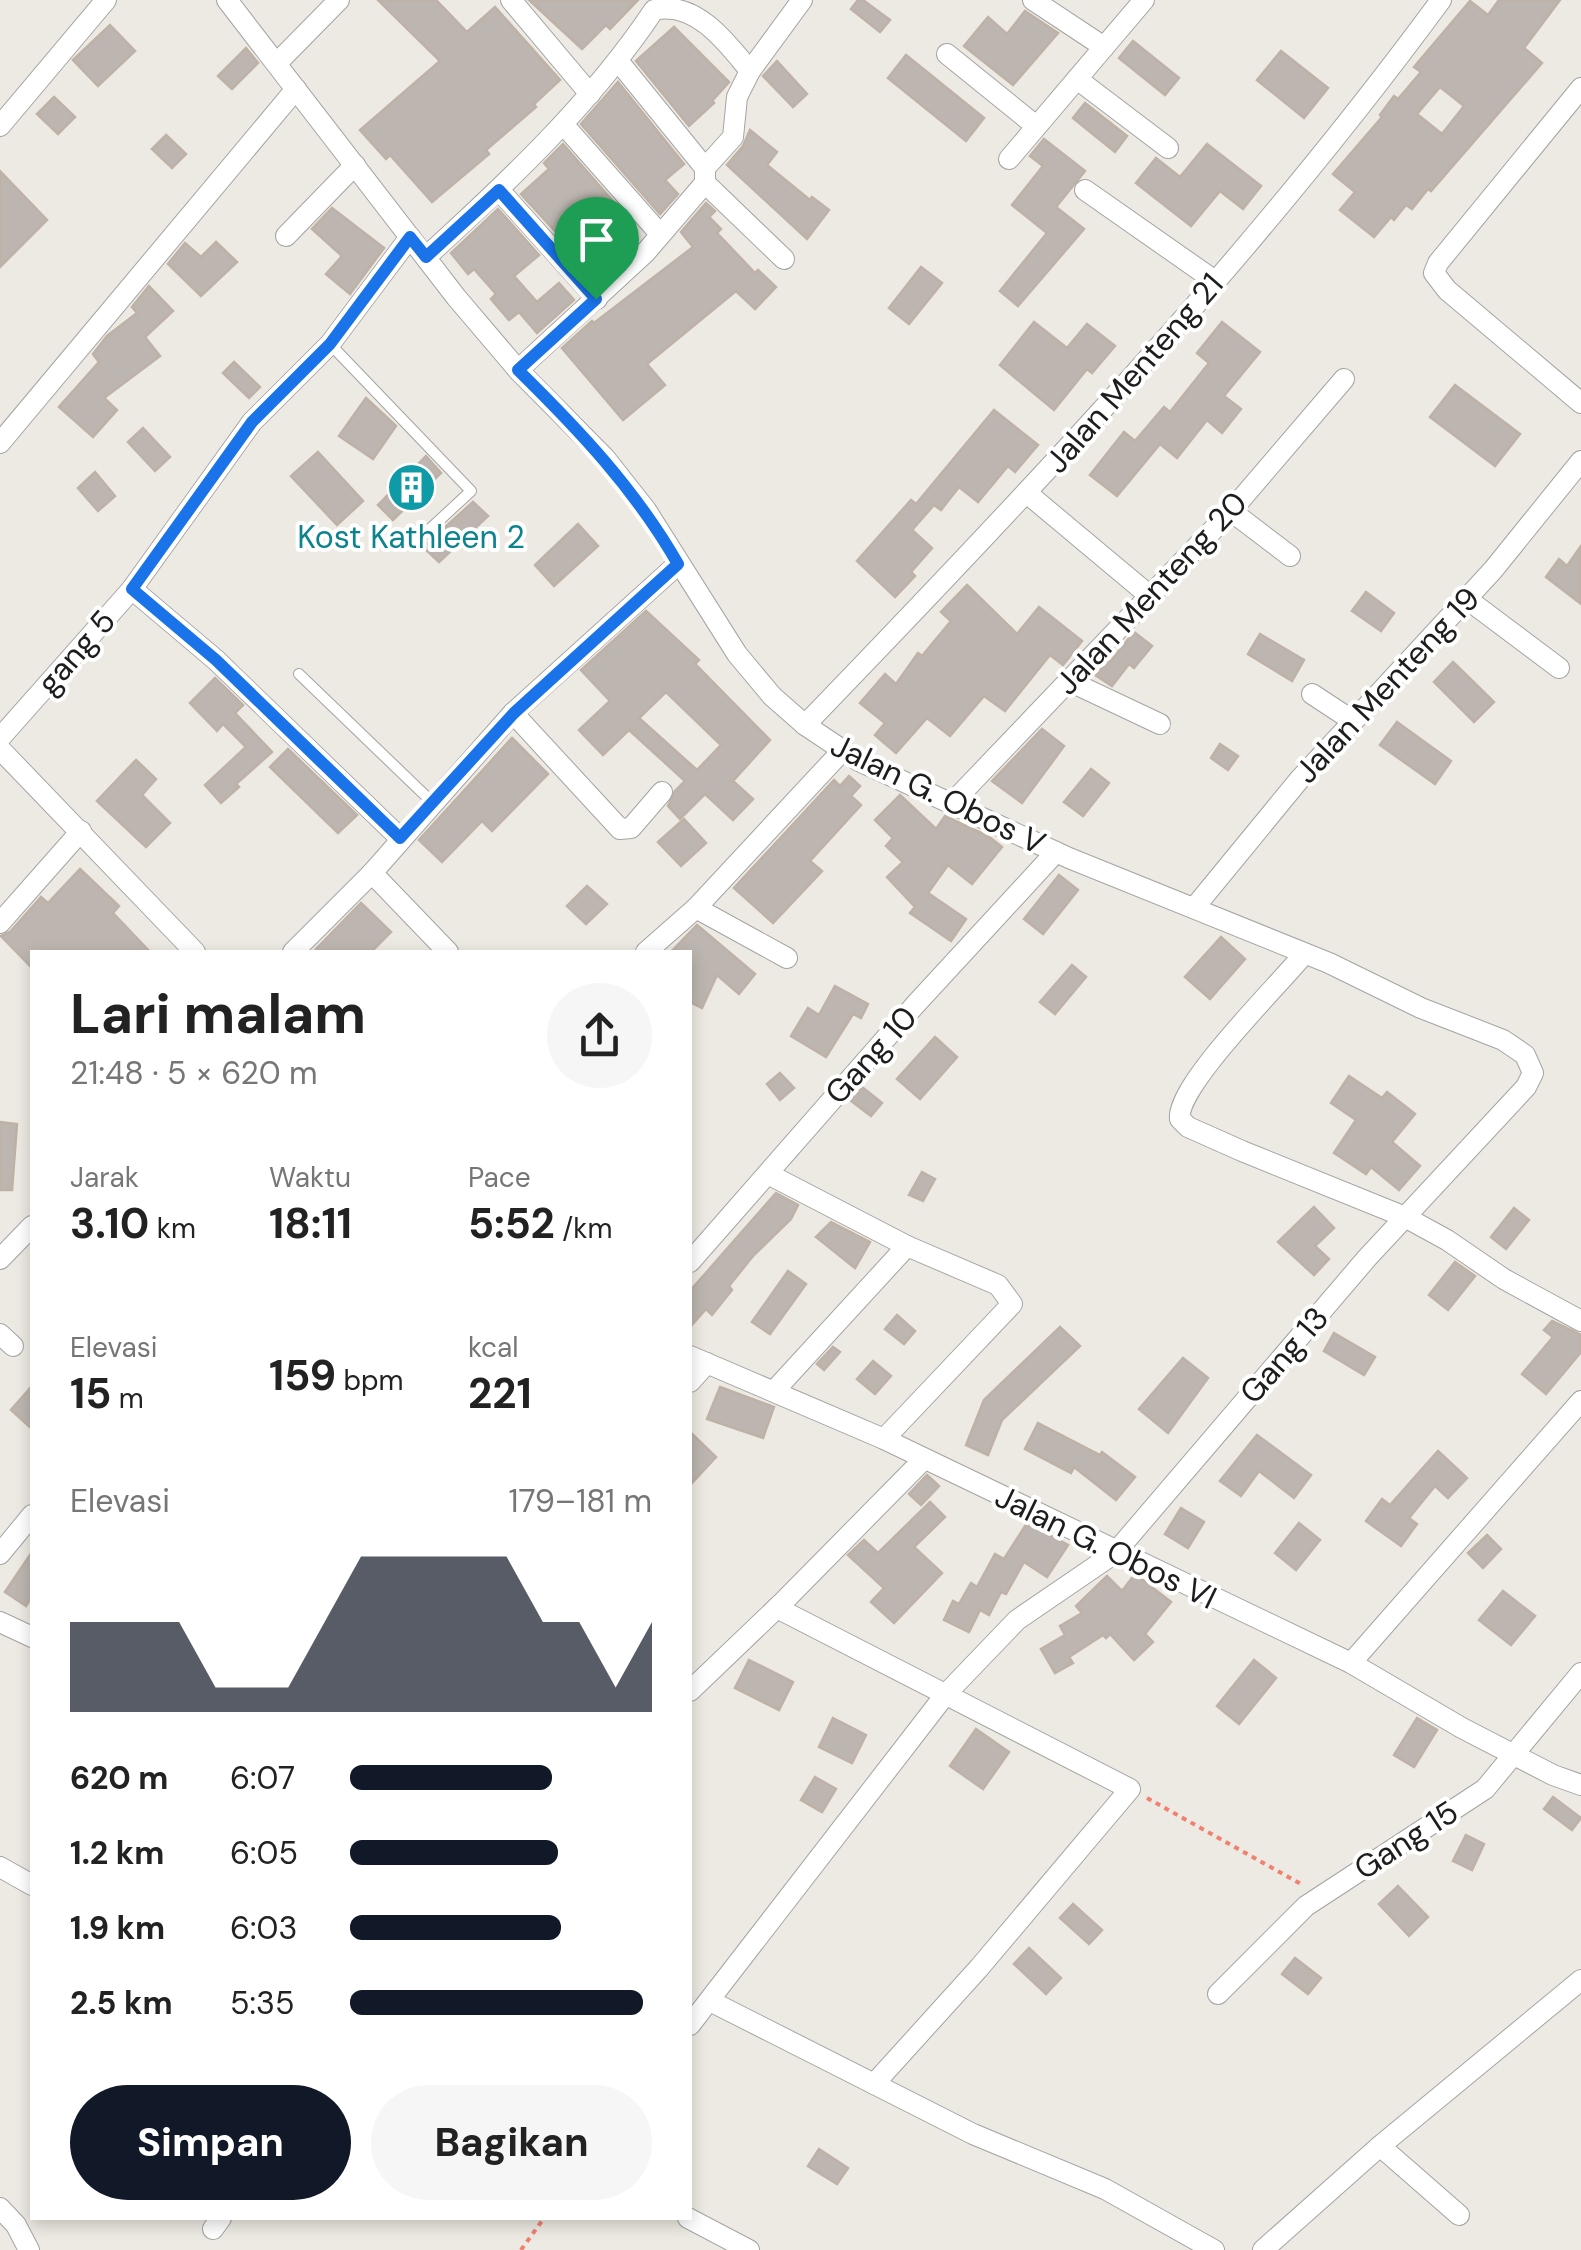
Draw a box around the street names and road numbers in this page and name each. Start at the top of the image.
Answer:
street label: Jalan Menteng 21 [1036,264,1232,482]
street label: Jalan Menteng 20 [1046,482,1256,704]
street label: Jalan Menteng 19 [1285,578,1489,792]
street label: gang 5 [28,601,124,703]
street label: Jalan G. Obos V [824,724,1052,864]
street label: Gang 10 [816,997,926,1113]
street label: Gang 13 [1230,1298,1338,1412]
street label: Jalan G. Obos VI [988,1475,1224,1619]
street label: Gang 15 [1346,1791,1466,1889]

